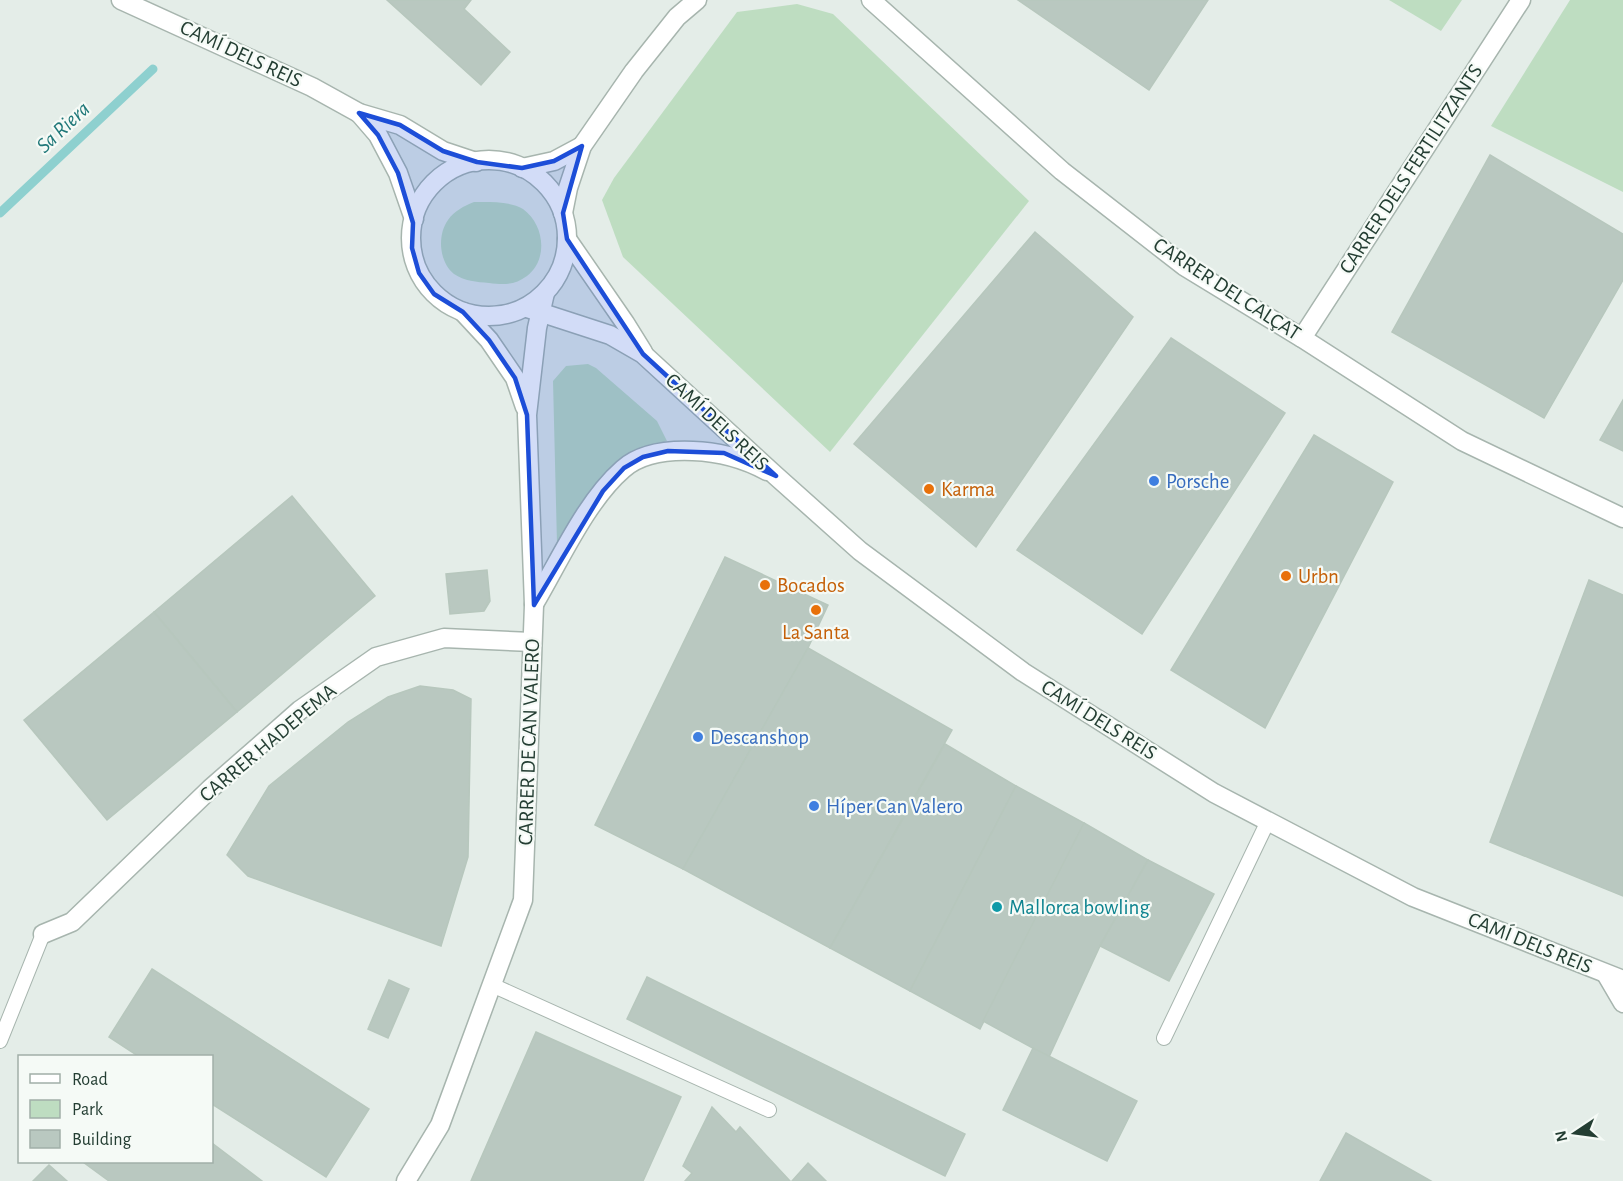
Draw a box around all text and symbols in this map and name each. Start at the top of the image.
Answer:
street label: CAMÍ DELS REIS [177,15,306,91]
street label: CARRER DELS FERTILITZANTS [1335,60,1487,277]
water label: Sa Riera [32,97,94,157]
street label: CARRER DEL CALÇAT [1150,234,1304,344]
street label: CAMÍ DELS REIS [662,368,774,475]
place label: Porsche [1166,471,1229,492]
marker: Porsche [1147,474,1161,488]
place label: Karma [941,479,995,500]
marker: Karma [922,482,936,496]
place label: Urbn [1298,566,1339,587]
marker: Urbn [1279,569,1293,583]
place label: Bocados [777,575,845,596]
marker: Bocados [758,578,772,592]
marker: La Santa [809,603,823,617]
place label: La Santa [782,622,850,643]
street label: CARRER DE CAN VALERO [515,638,543,846]
street label: CAMÍ DELS REIS [1038,674,1162,764]
street label: CARRER HADEPEMA [196,680,340,806]
place label: Descanshop [710,727,809,748]
marker: Descanshop [691,730,705,744]
place label: Híper Can Valero [826,796,963,817]
marker: Híper Can Valero [807,799,821,813]
place label: Mallorca bowling [1009,897,1150,918]
marker: Mallorca bowling [990,900,1004,914]
street label: CAMÍ DELS REIS [1465,907,1596,977]
legend [18,1055,213,1163]
text: Road [72,1071,108,1089]
text: Park [72,1101,104,1119]
north arrow [1545,1103,1605,1163]
text: N [1552,1129,1570,1143]
text: Building [72,1131,132,1149]

